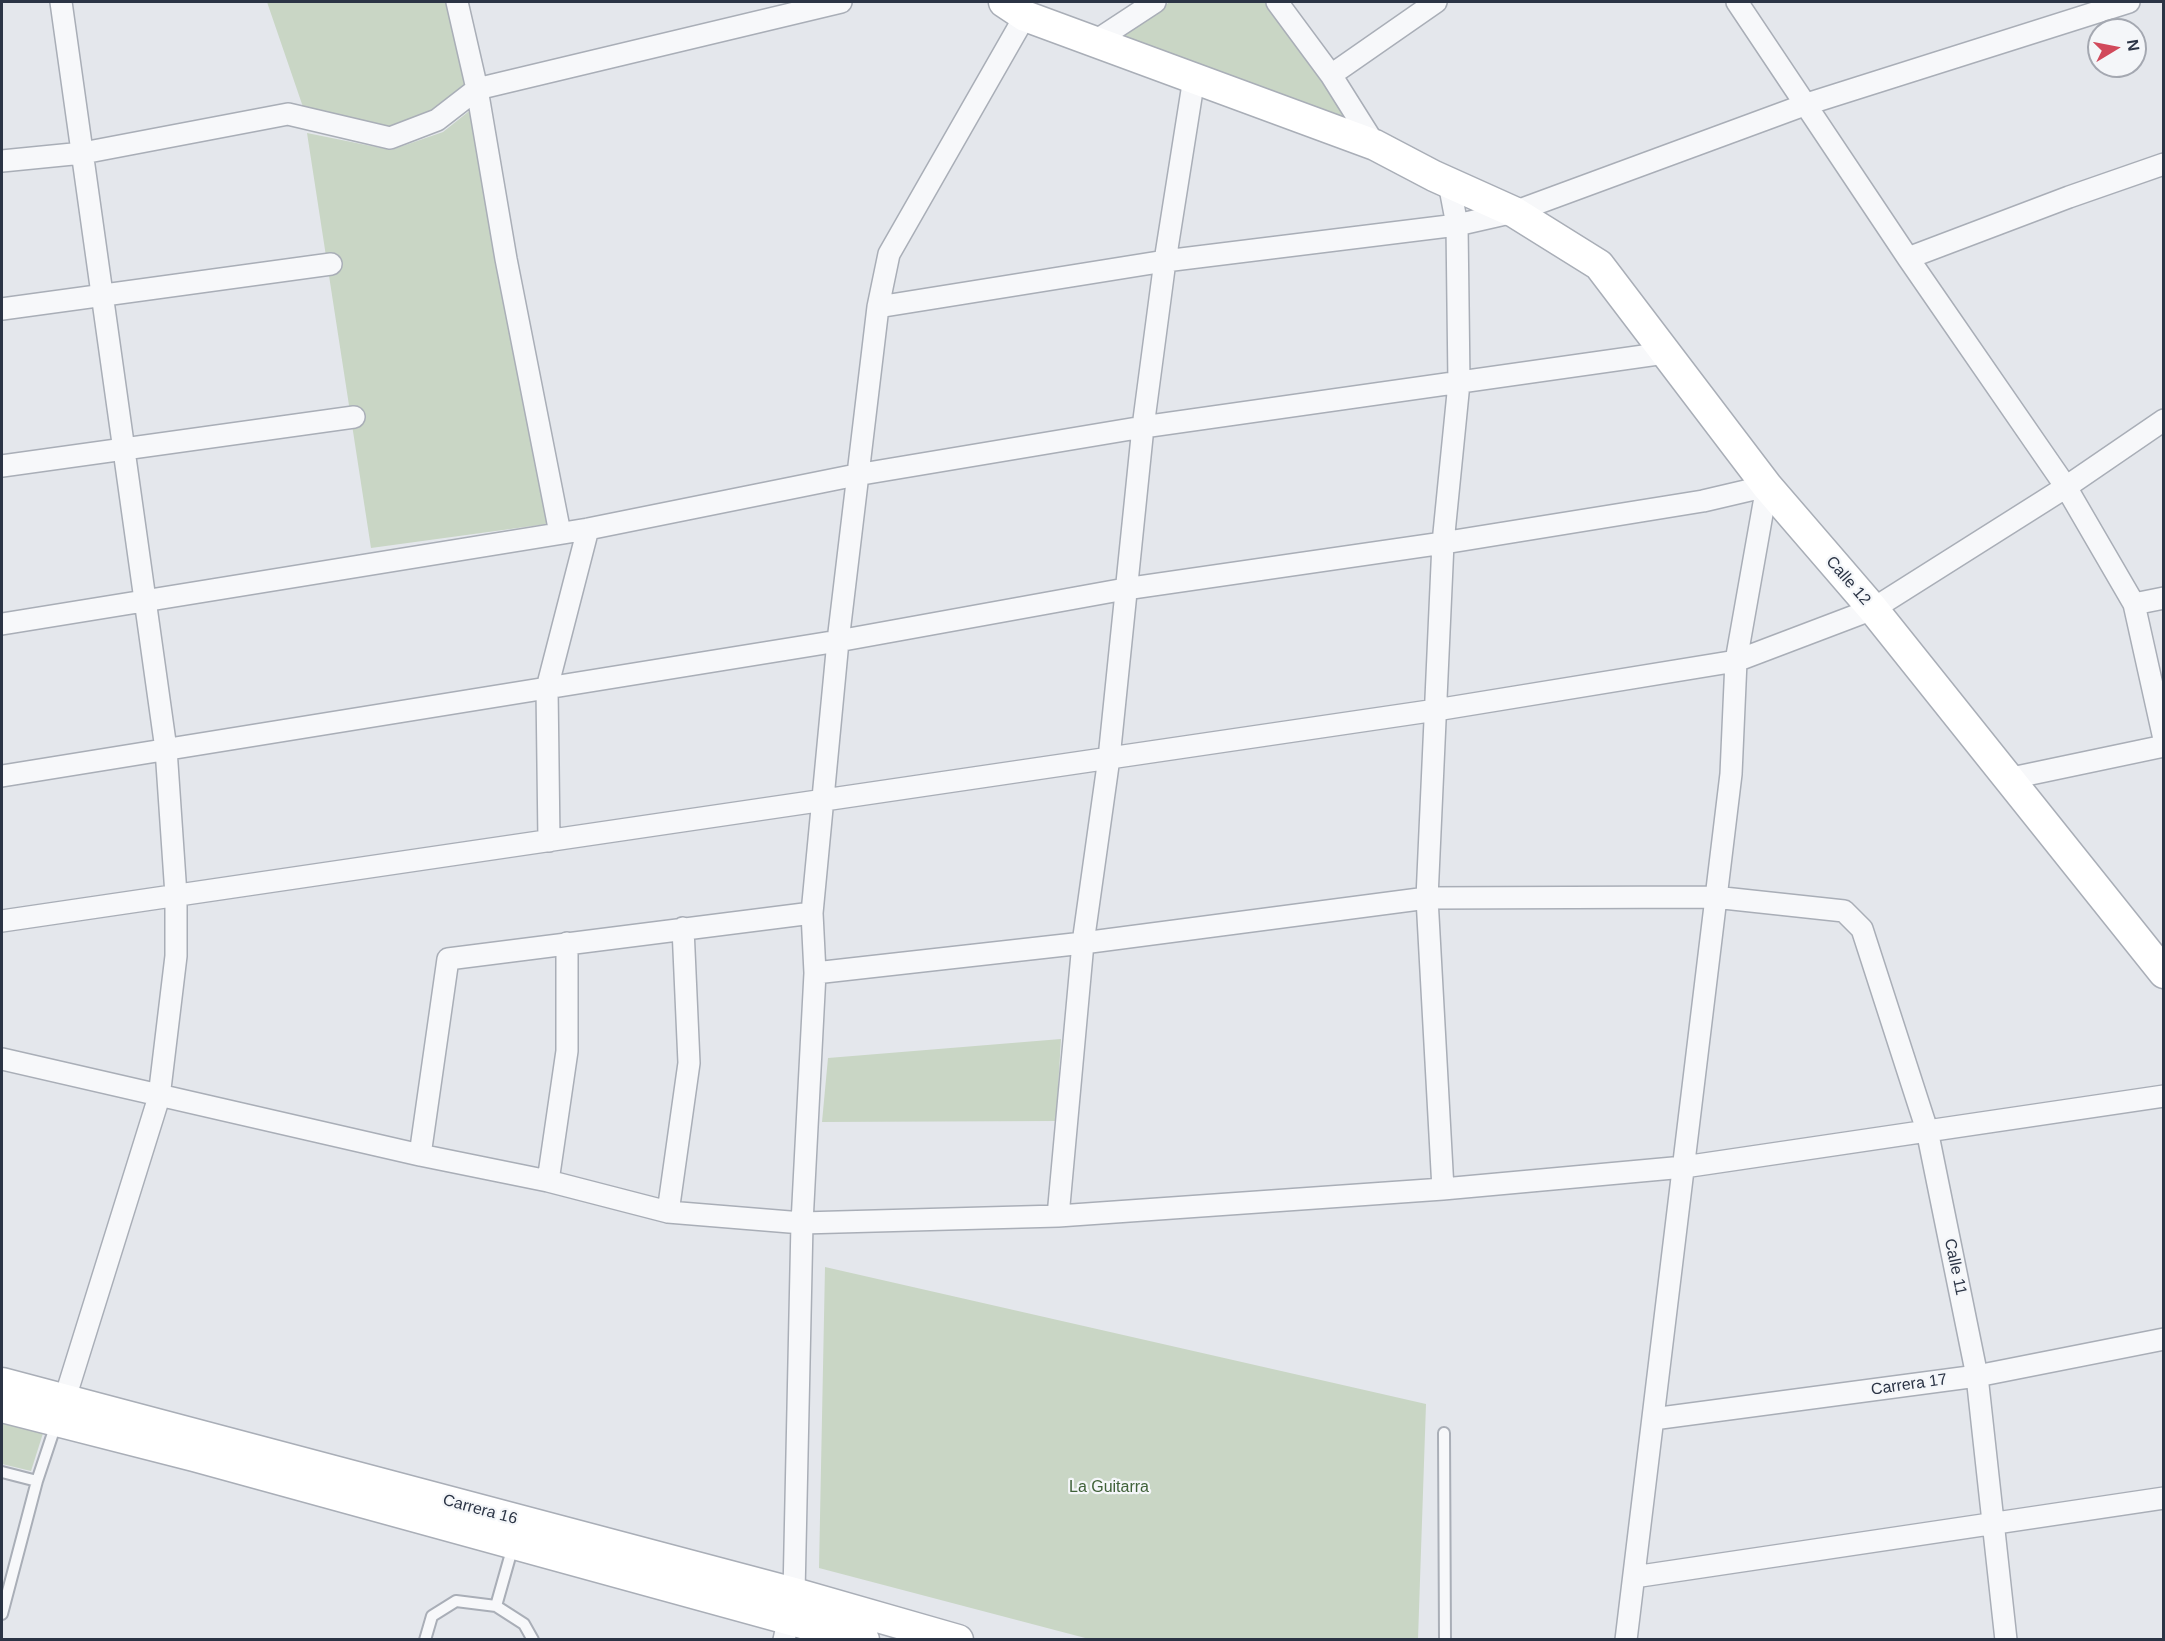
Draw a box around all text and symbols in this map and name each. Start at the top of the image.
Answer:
north arrow [2087,18,2147,78]
text: N [2124,38,2143,52]
street label: Calle 12 [1821,553,1875,609]
street label: Calle 11 [1940,1237,1970,1297]
street label: Carrera 17 [1870,1370,1948,1400]
park label: La Guitarra [1069,1478,1149,1498]
street label: Carrera 16 [441,1491,519,1529]

